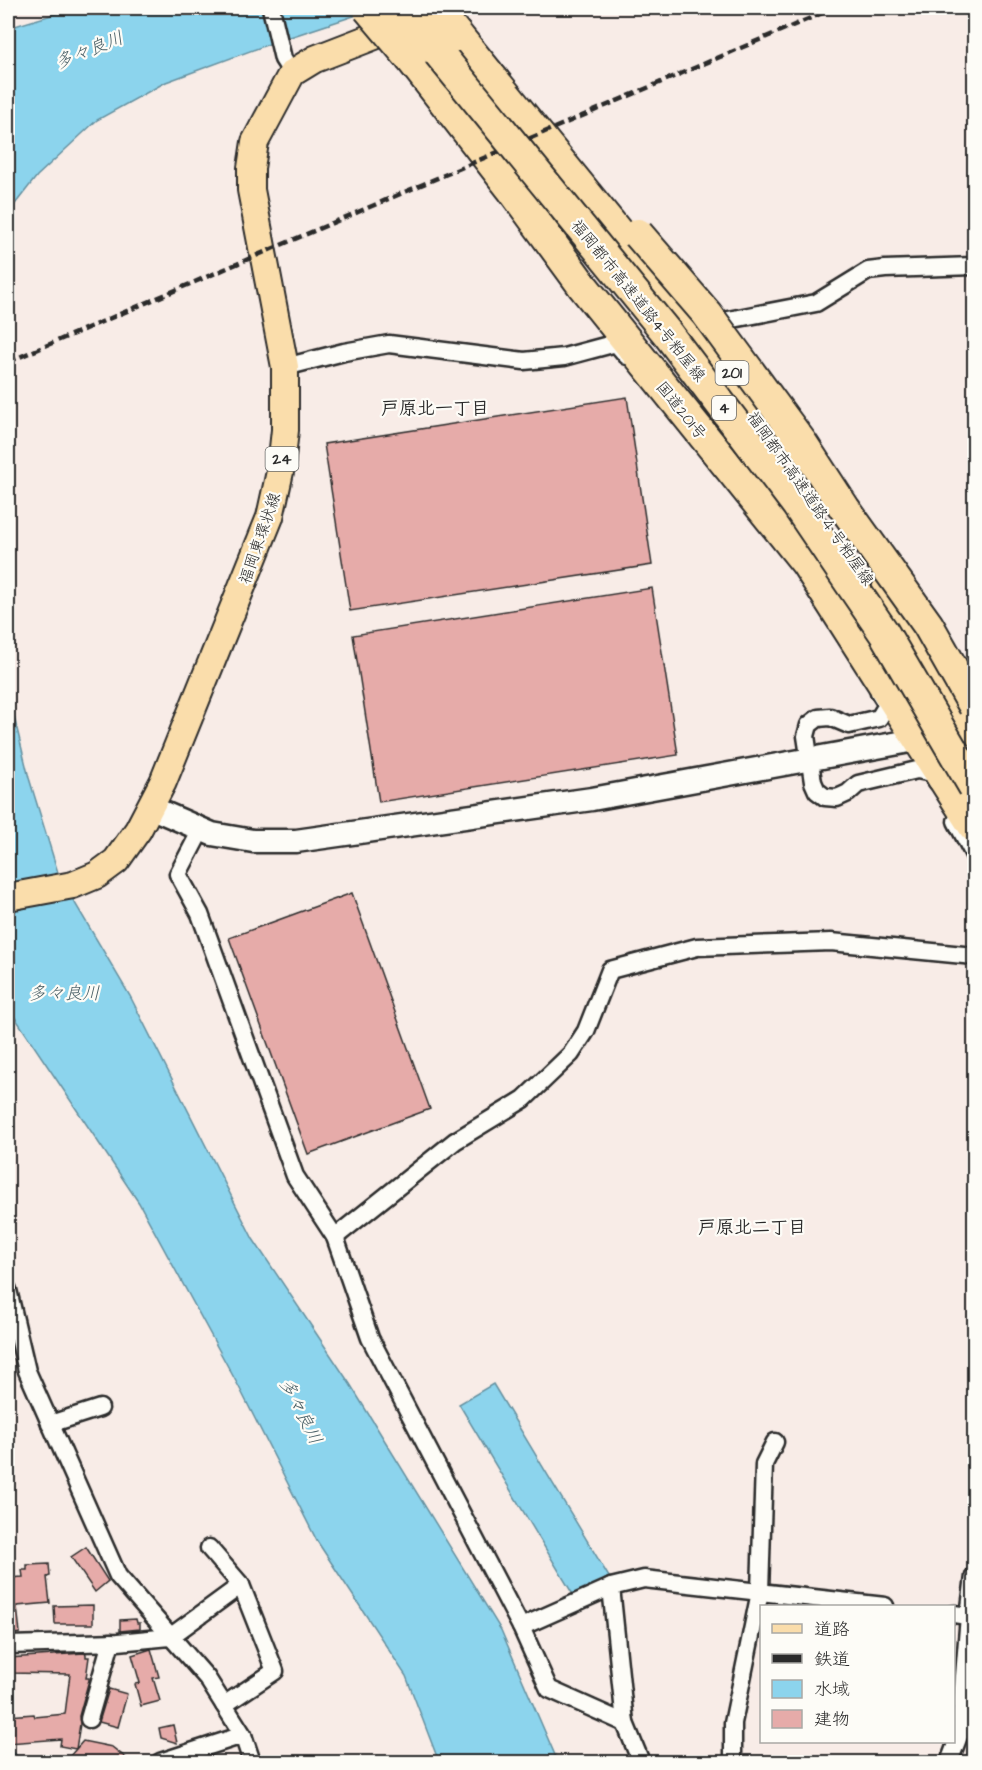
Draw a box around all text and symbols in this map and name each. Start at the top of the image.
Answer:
water label: 多々良川 [51,25,127,76]
street label: 福岡都市高速道路4号粕屋線 [566,215,711,386]
road number: 201 [716,361,748,385]
street label: 国道201号 [651,377,712,444]
district label: 戸原北一丁目 [381,396,489,421]
road number: 4 [712,396,736,420]
street label: 福岡都市高速道路４号粕屋線 [742,407,879,590]
road number: 24 [266,447,298,471]
street label: 福岡東環状線 [234,489,286,587]
water label: 多々良川 [28,981,100,1006]
district label: 戸原北二丁目 [698,1215,806,1240]
water label: 多々良川 [273,1373,328,1449]
legend [760,1605,955,1743]
text: 道路 [814,1617,850,1642]
text: 鉄道 [814,1647,850,1672]
text: 水域 [814,1677,850,1702]
text: 建物 [814,1707,850,1732]

